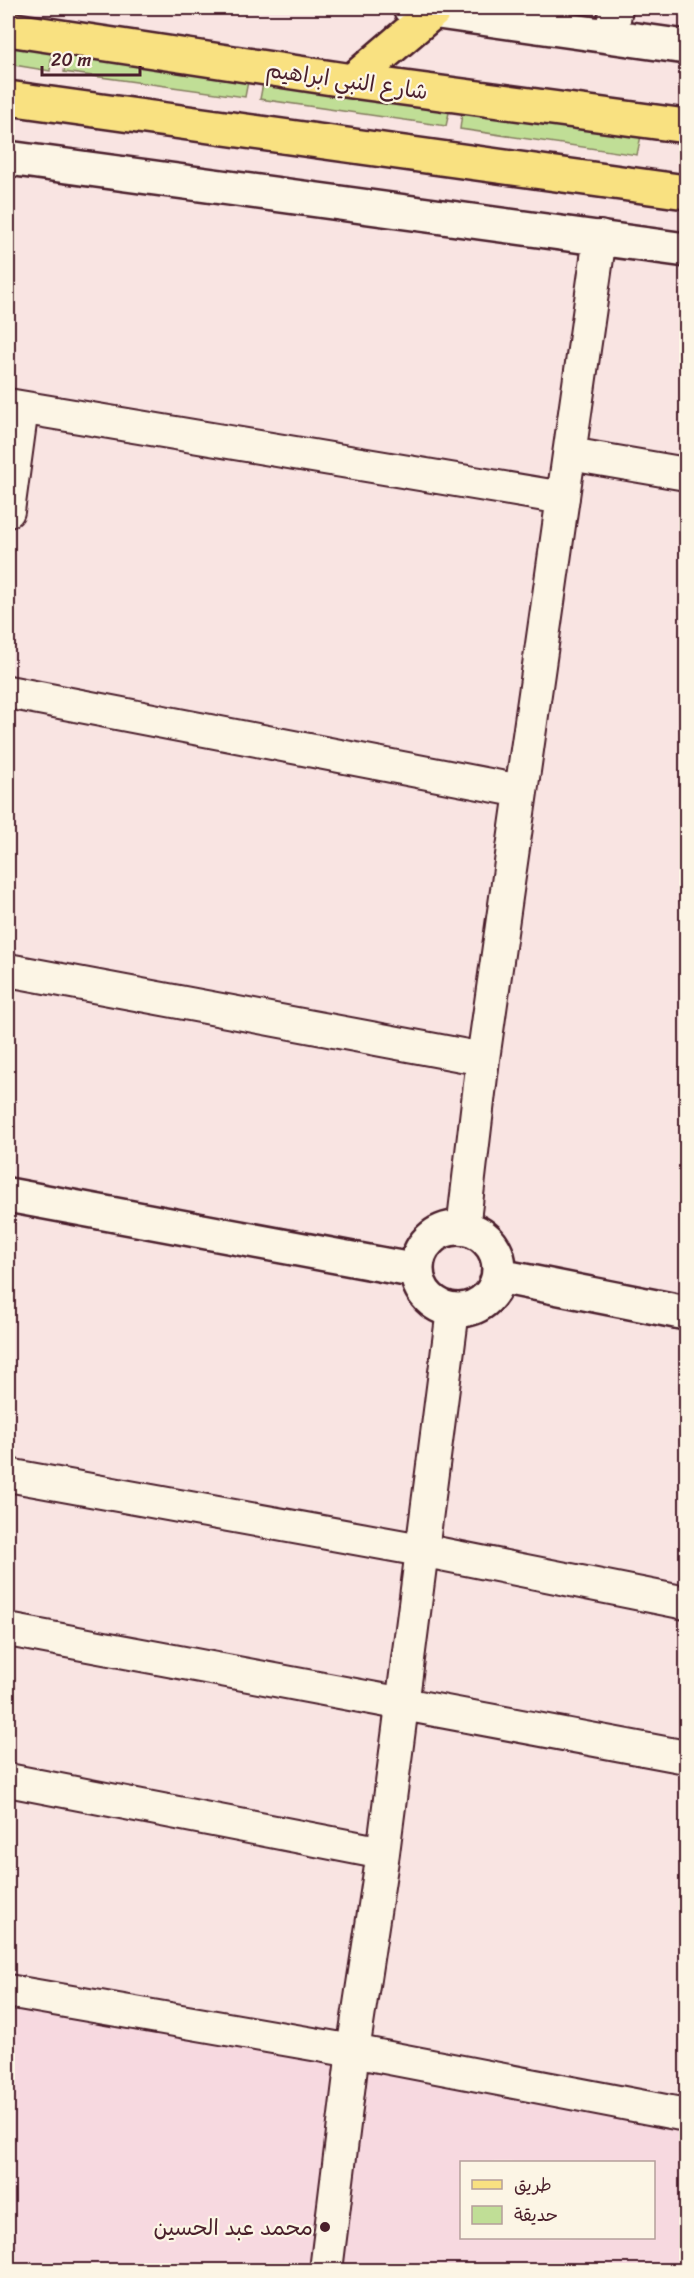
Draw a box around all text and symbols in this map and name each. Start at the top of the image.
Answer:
scale bar [42,39,140,77]
text: 20 m [51,44,91,76]
street label: شارع النبي ابراهيم [264,50,430,111]
legend [460,2161,655,2239]
text: طريق [514,2169,552,2201]
text: حديقة [514,2199,558,2231]
place label: محمد عبد الحسين [154,2208,313,2247]
marker: محمد عبد الحسين [318,2220,332,2234]

